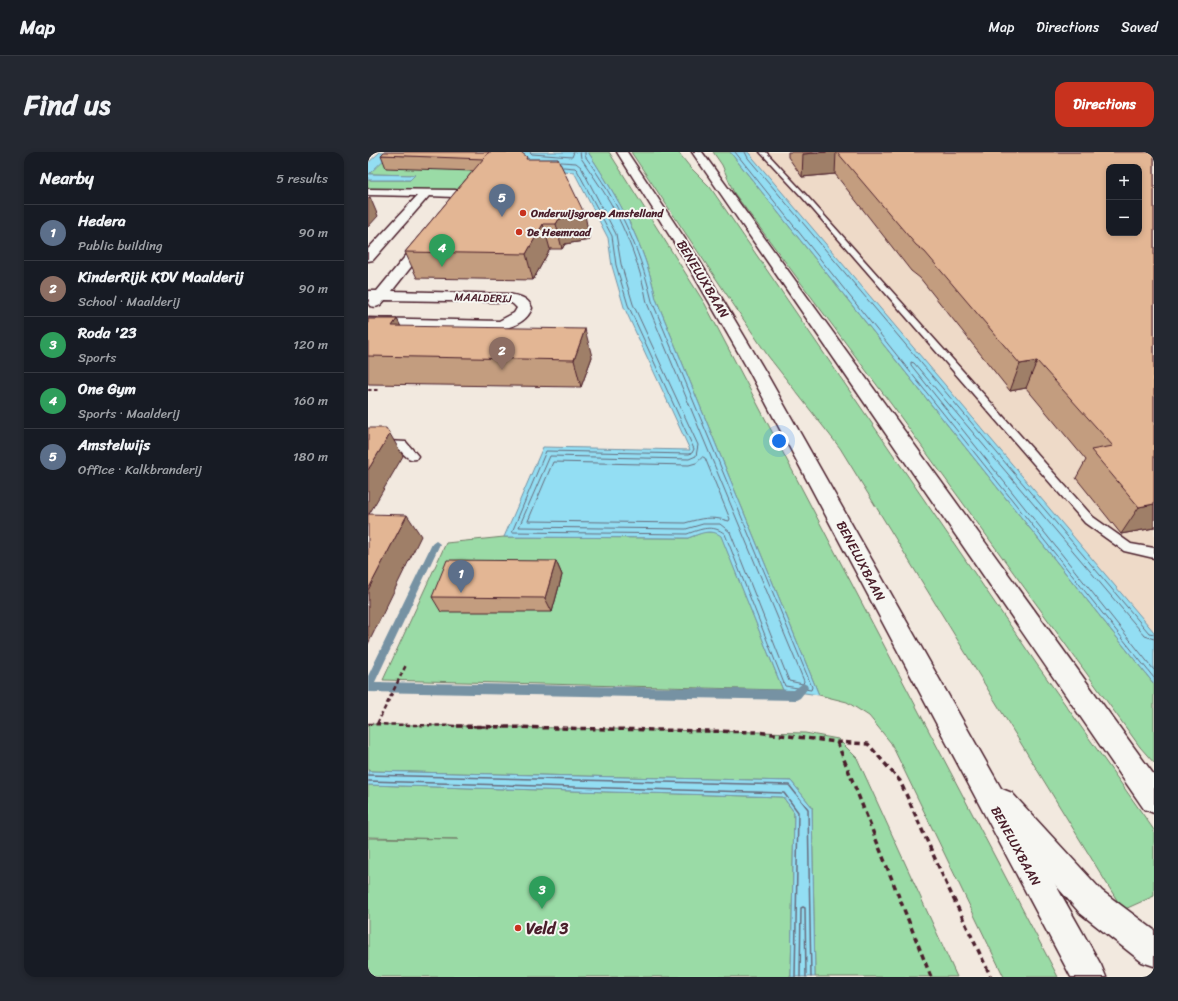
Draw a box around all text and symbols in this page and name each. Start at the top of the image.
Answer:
text: Map [20,11,55,44]
text: Map [988,15,1014,40]
text: Directions [1036,15,1099,40]
text: Saved [1121,15,1158,40]
text: Find us [24,80,111,129]
button: Directions [1055,82,1154,127]
text: Nearby [40,163,94,193]
map controls [1106,164,1142,236]
button: + [1106,164,1142,200]
text: 5 results [276,167,328,190]
pin: 5 [489,184,515,217]
button: − [1106,200,1142,236]
place label: Onderwijsgroep Amstelland [530,204,664,223]
text: Hedera [78,208,126,234]
marker: Onderwijsgroep Amstelland [518,208,528,218]
text: 1 [50,221,56,244]
text: 90 m [298,221,328,244]
place label: De Heemraad [527,223,592,242]
marker: De Heemraad [514,227,524,237]
text: Public building [78,234,163,257]
pin: 4 [429,234,455,267]
street label: BENELUXBAAN [670,235,736,323]
text: KinderRijk KDV Maalderij [78,264,244,290]
text: 2 [49,277,57,300]
text: 90 m [298,277,328,300]
street label: MAALDERIJ [454,288,513,309]
text: School · Maalderij [78,290,180,313]
text: Roda '23 [78,320,137,346]
text: 3 [49,333,57,356]
text: 120 m [293,333,328,356]
pin: 2 [489,337,515,370]
text: Sports [78,346,116,369]
text: One Gym [78,376,136,402]
text: 4 [49,389,57,412]
text: 160 m [293,389,328,412]
text: Sports · Maalderij [78,402,180,425]
your location [769,431,789,451]
text: Amstelwijs [78,432,150,458]
text: 5 [49,445,57,468]
text: 180 m [293,445,328,468]
text: Office · Kalkbranderij [78,458,202,481]
street label: BENELUXBAAN [830,517,892,605]
pin: 1 [448,560,474,593]
street label: BENELUXBAAN [985,802,1047,890]
pin: 3 [529,876,555,909]
place label: Veld 3 [526,914,569,943]
marker: Veld 3 [513,923,523,933]

